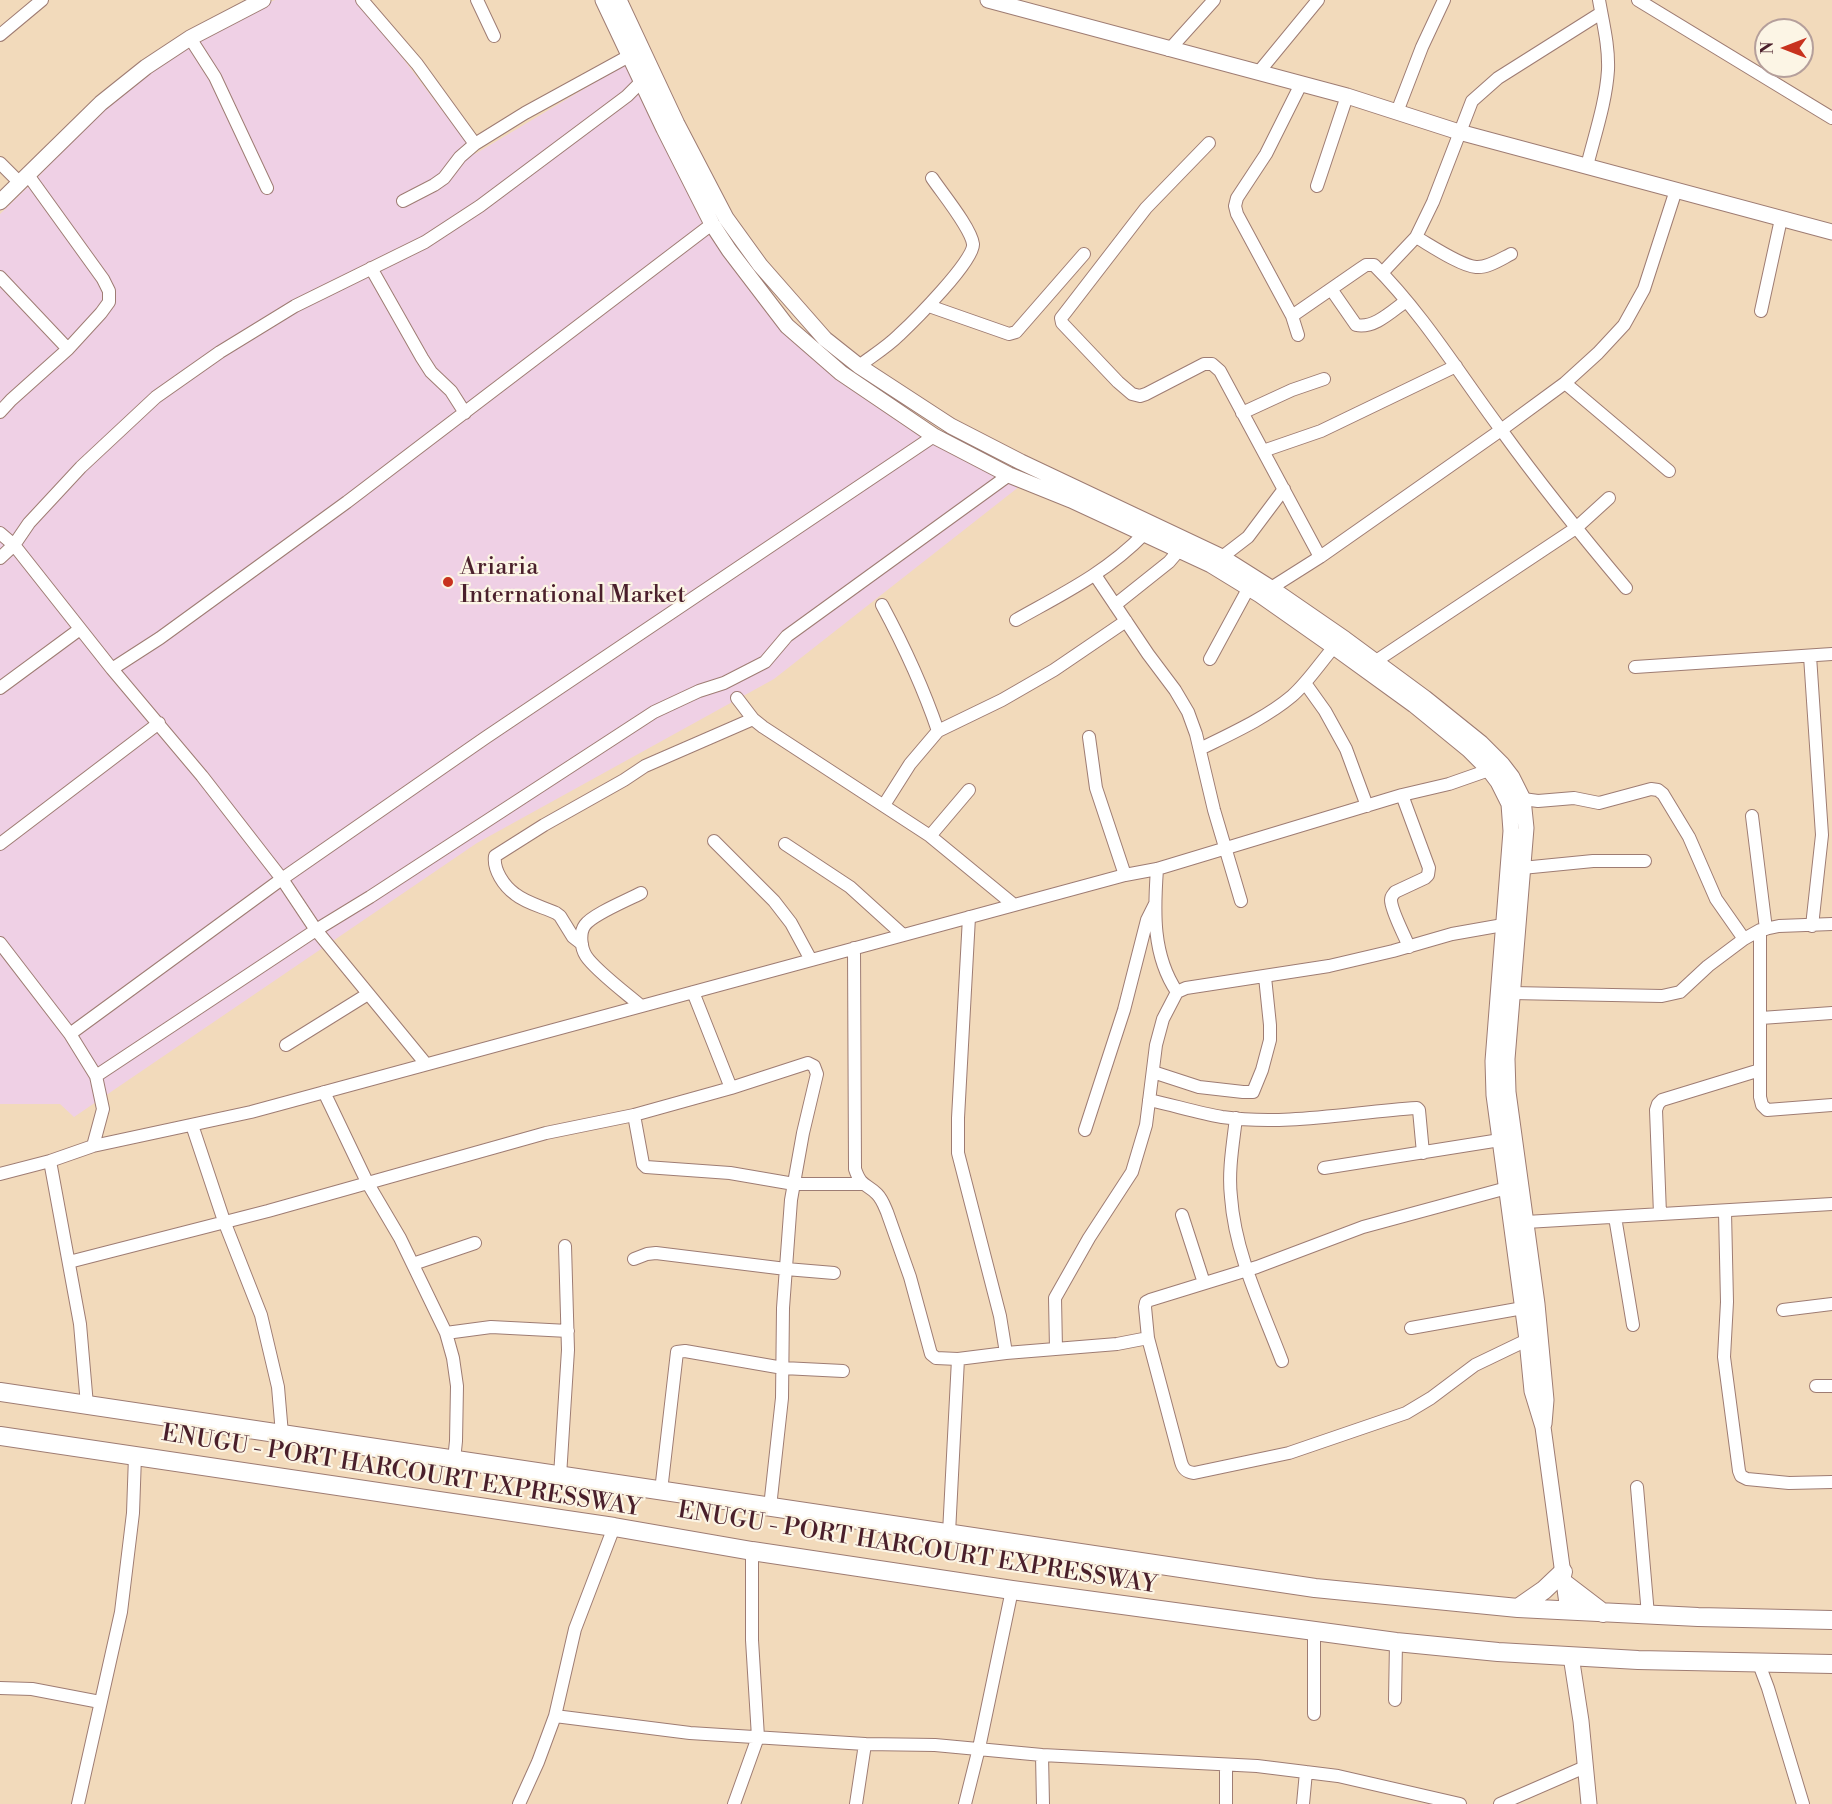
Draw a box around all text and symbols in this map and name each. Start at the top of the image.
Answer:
north arrow [1754,18,1814,78]
text: N [1758,42,1778,54]
place label: Ariaria International Market [460,554,686,610]
marker: Ariaria International Market [441,575,455,589]
street label: ENUGU - PORT HARCOURT EXPRESSWAY [159,1420,643,1524]
street label: ENUGU - PORT HARCOURT EXPRESSWAY [675,1497,1159,1601]

